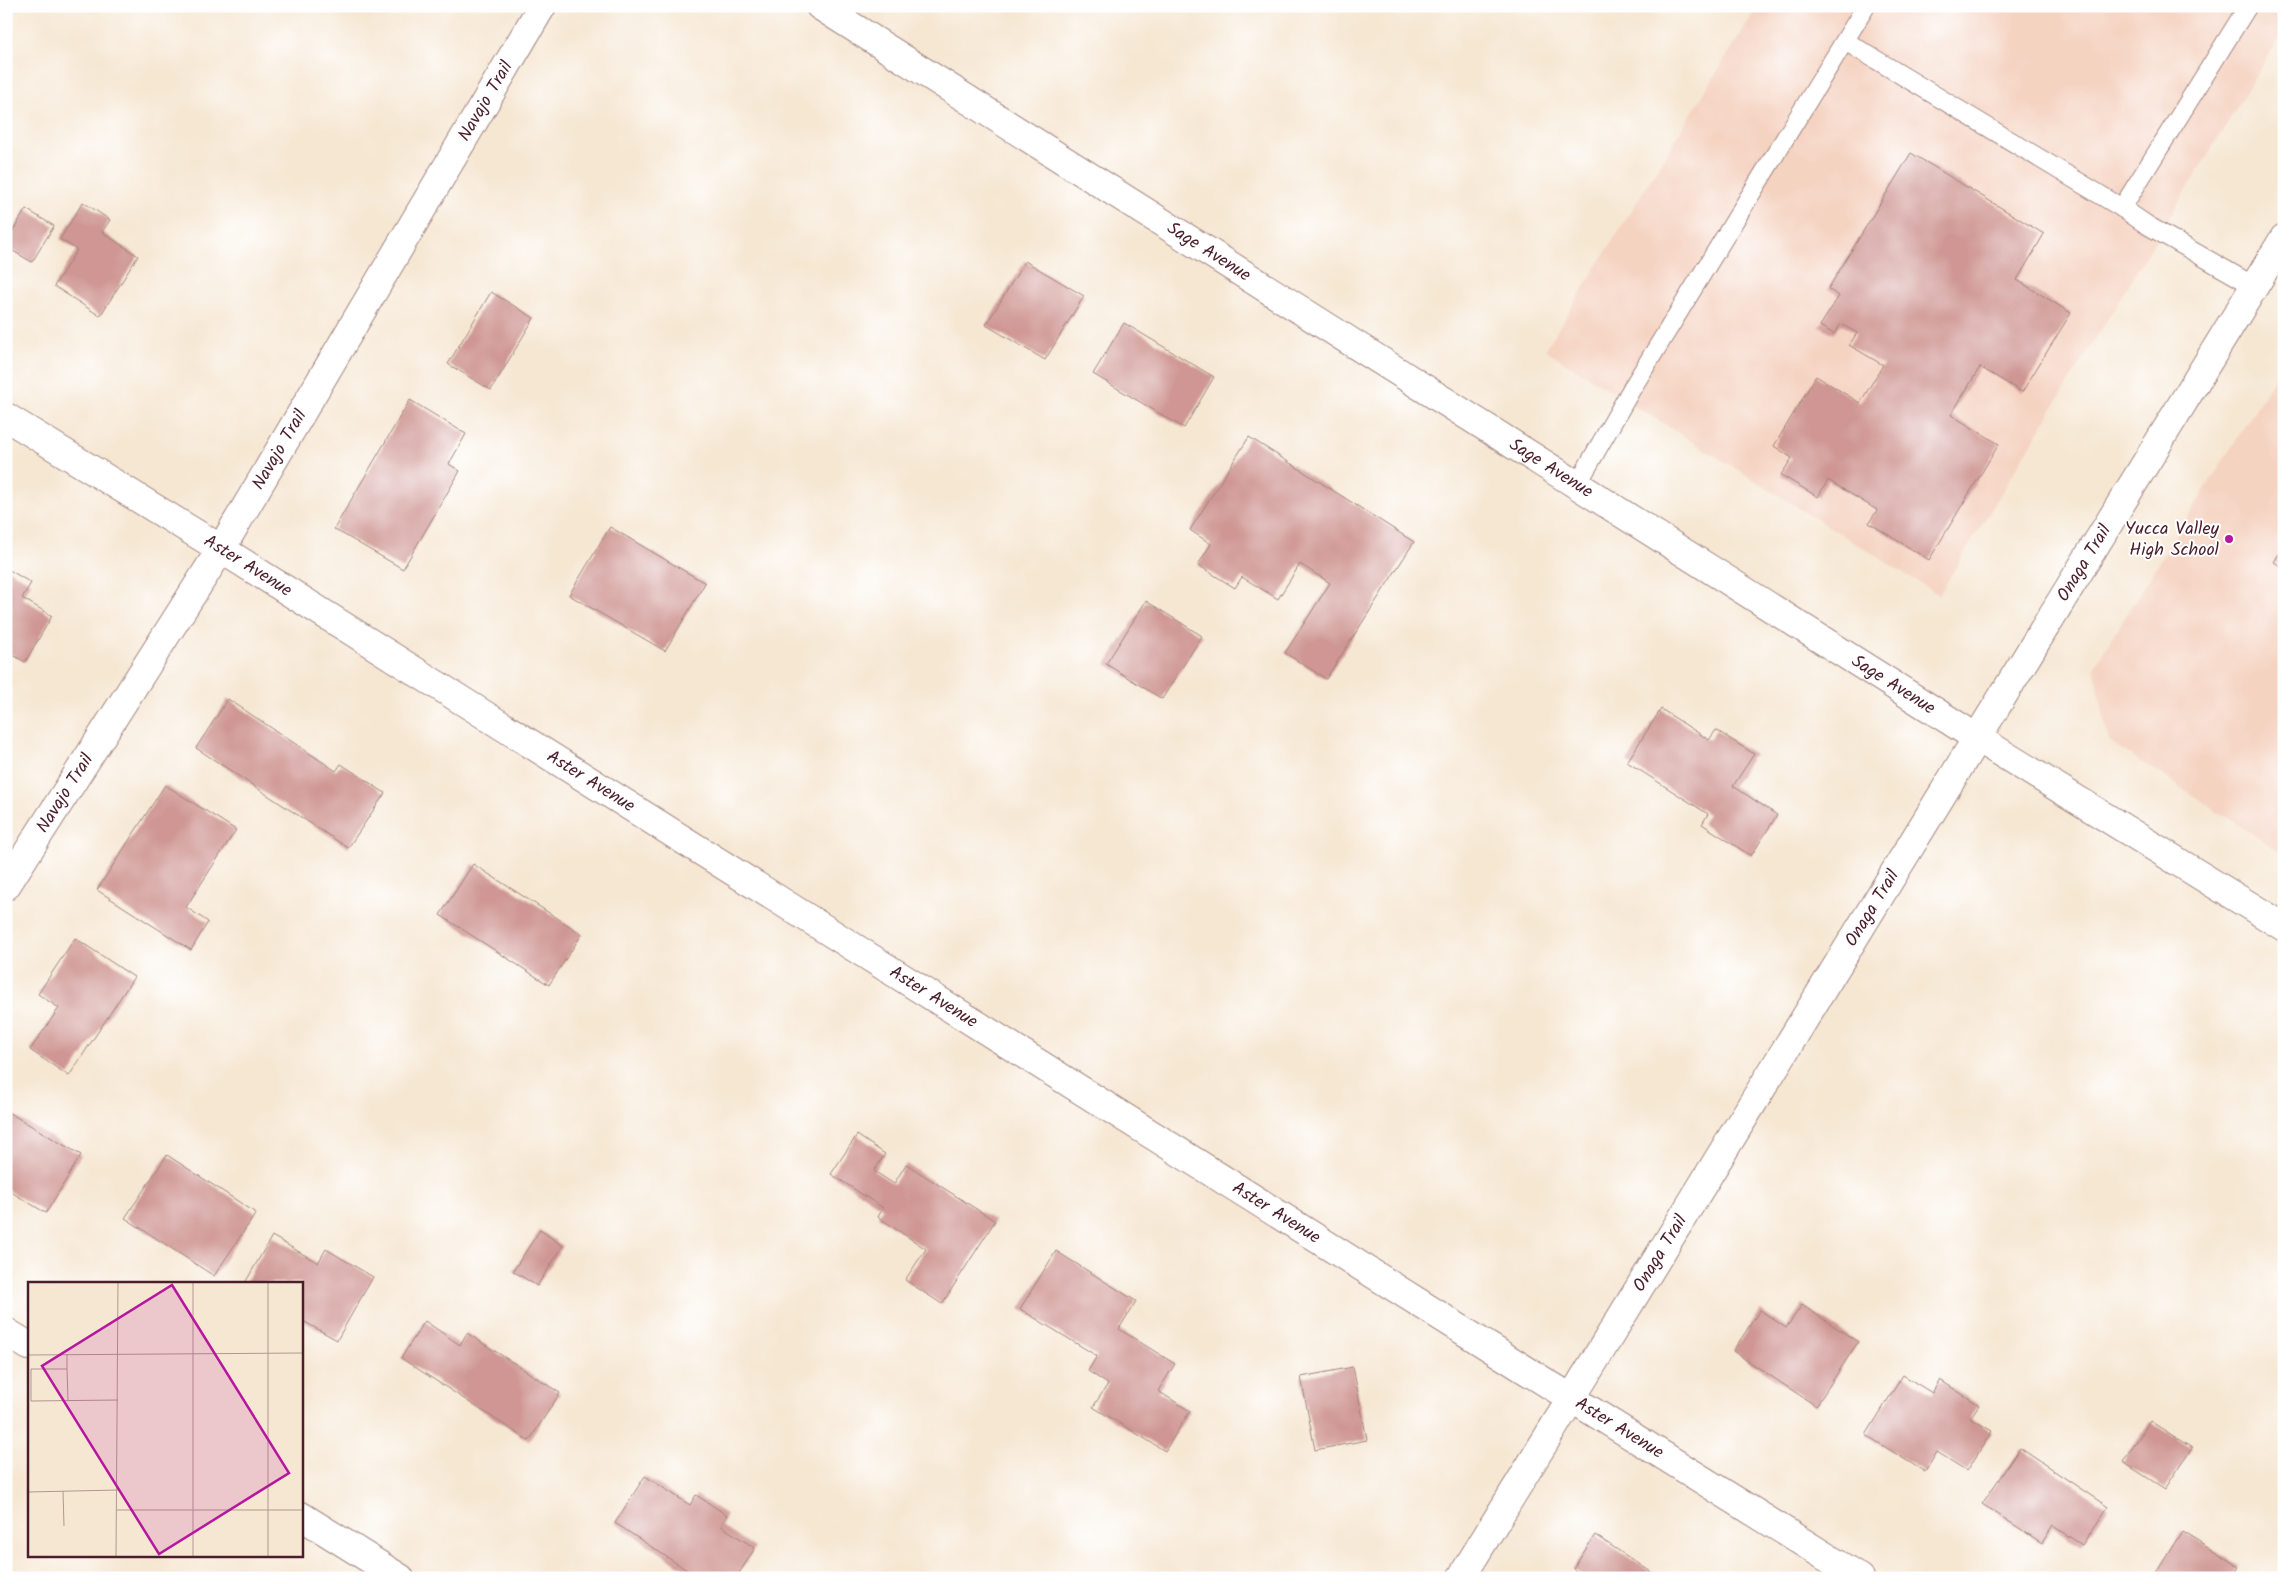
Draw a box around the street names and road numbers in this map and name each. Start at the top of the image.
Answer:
street label: Navajo Trail [451,55,521,147]
street label: Sage Avenue [1161,214,1257,290]
street label: Navajo Trail [244,403,315,496]
street label: Sage Avenue [1503,431,1599,506]
street label: Onaga Trail [2049,518,2120,607]
street label: Aster Avenue [198,527,298,605]
street label: Sage Avenue [1845,647,1941,723]
street label: Aster Avenue [541,743,641,820]
street label: Navajo Trail [29,747,102,839]
street label: Onaga Trail [1837,863,1908,953]
street label: Aster Avenue [883,958,983,1036]
street label: Aster Avenue [1226,1174,1326,1252]
street label: Onaga Trail [1626,1209,1696,1298]
street label: Aster Avenue [1569,1389,1669,1467]

